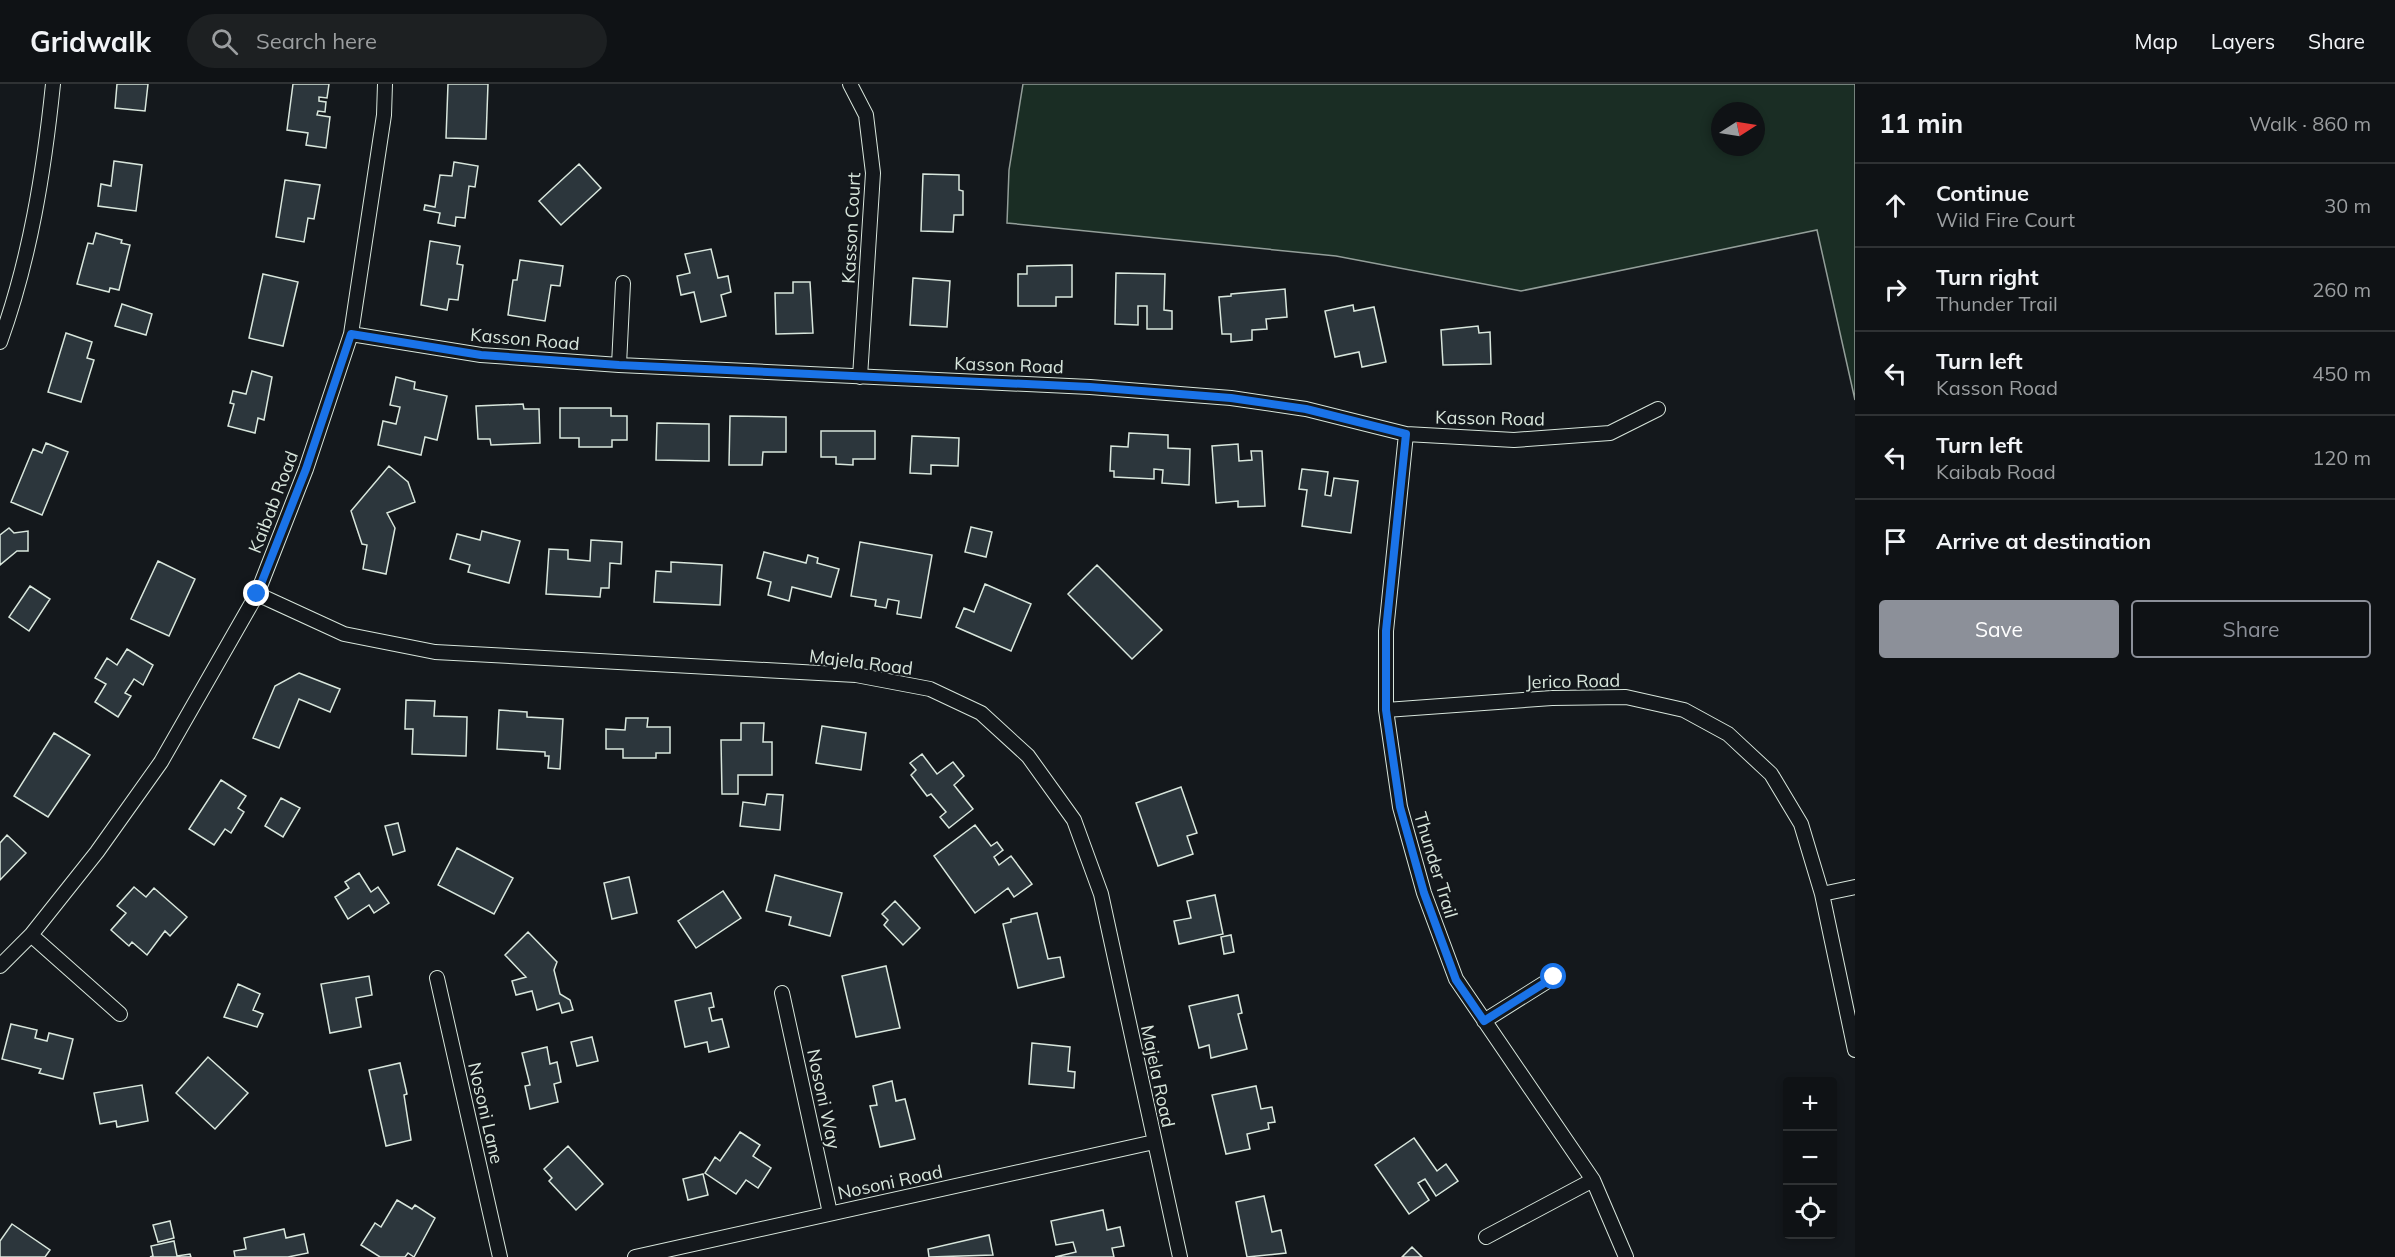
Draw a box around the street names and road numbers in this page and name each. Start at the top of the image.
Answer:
street label: Kasson Court [837,172,865,284]
street label: Kasson Road [469,323,581,355]
street label: Kasson Road [954,352,1064,378]
street label: Kasson Road [1435,406,1545,430]
street label: Kaibab Road [243,448,303,556]
street label: Majela Road [808,644,914,680]
street label: Jerico Road [1526,669,1620,693]
street label: Thunder Trail [1409,809,1463,921]
street label: Majela Road [1136,1023,1180,1129]
street label: Nosoni Way [802,1047,846,1152]
street label: Nosoni Lane [463,1060,509,1166]
street label: Nosoni Road [835,1160,945,1204]

